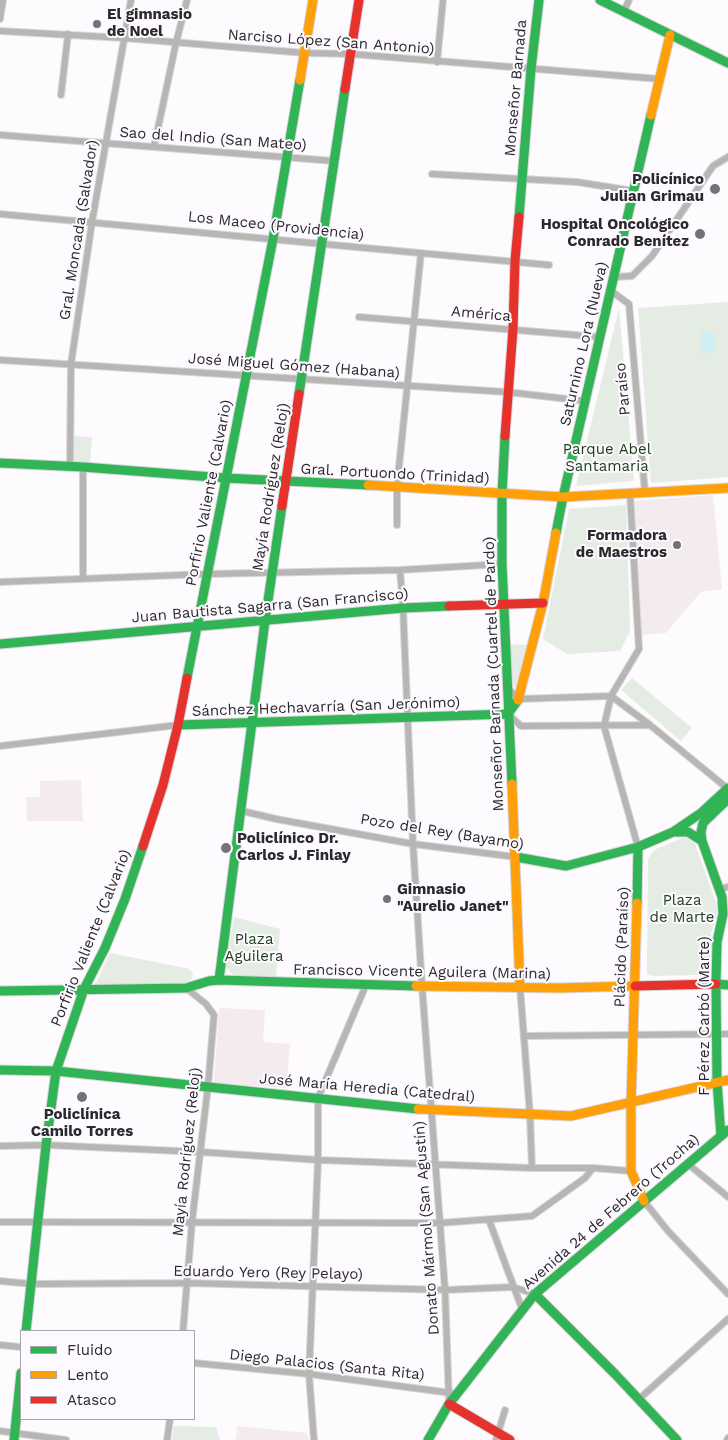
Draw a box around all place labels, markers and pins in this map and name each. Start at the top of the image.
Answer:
place label: El gimnasio de Noel [107,6,192,41]
marker: El gimnasio de Noel [91,18,103,30]
place label: Policínico Julian Grimau [600,171,704,206]
marker: Policínico Julian Grimau [708,182,722,196]
place label: Hospital Oncológico Conrado Benítez [541,216,689,251]
marker: Hospital Oncológico Conrado Benítez [693,227,707,241]
place label: Formadora de Maestros [576,527,667,562]
marker: Formadora de Maestros [671,539,683,551]
place label: Policlínico Dr. Carlos J. Finlay [237,830,351,865]
marker: Policlínico Dr. Carlos J. Finlay [219,841,233,855]
place label: Gimnasio "Aurelio Janet" [397,881,509,916]
marker: Gimnasio "Aurelio Janet" [381,893,393,905]
marker: Policlínica Camilo Torres [75,1090,89,1104]
place label: Policlínica Camilo Torres [31,1106,133,1141]

